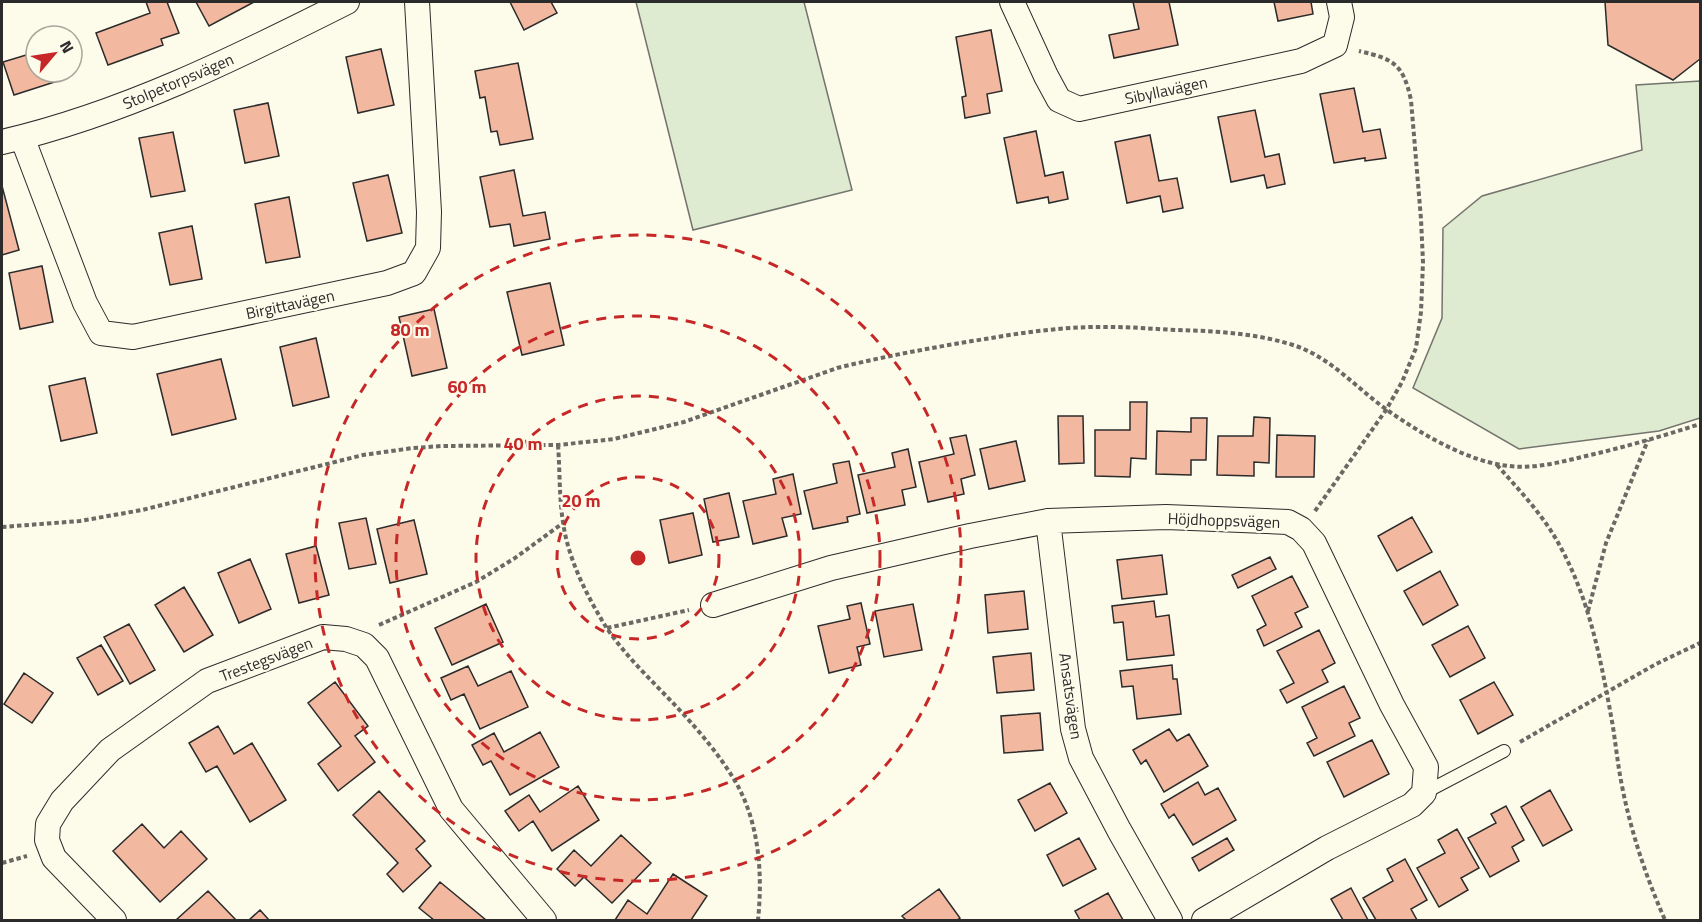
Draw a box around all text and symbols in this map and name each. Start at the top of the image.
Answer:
north arrow [24,24,84,84]
text: N [54,36,80,57]
street label: Stolpetorpsvägen [119,47,237,115]
street label: Sibyllavägen [1122,70,1210,110]
street label: Birgittavägen [243,283,337,325]
text: 80 m [390,316,430,343]
text: 60 m [447,373,487,400]
text: 40 m [503,430,543,457]
text: 20 m [561,487,601,514]
street label: Höjdhoppsvägen [1167,506,1281,534]
centre of rings [628,548,648,568]
street label: Trestegsvägen [216,630,316,688]
street label: Ansatsvägen [1053,651,1089,741]

